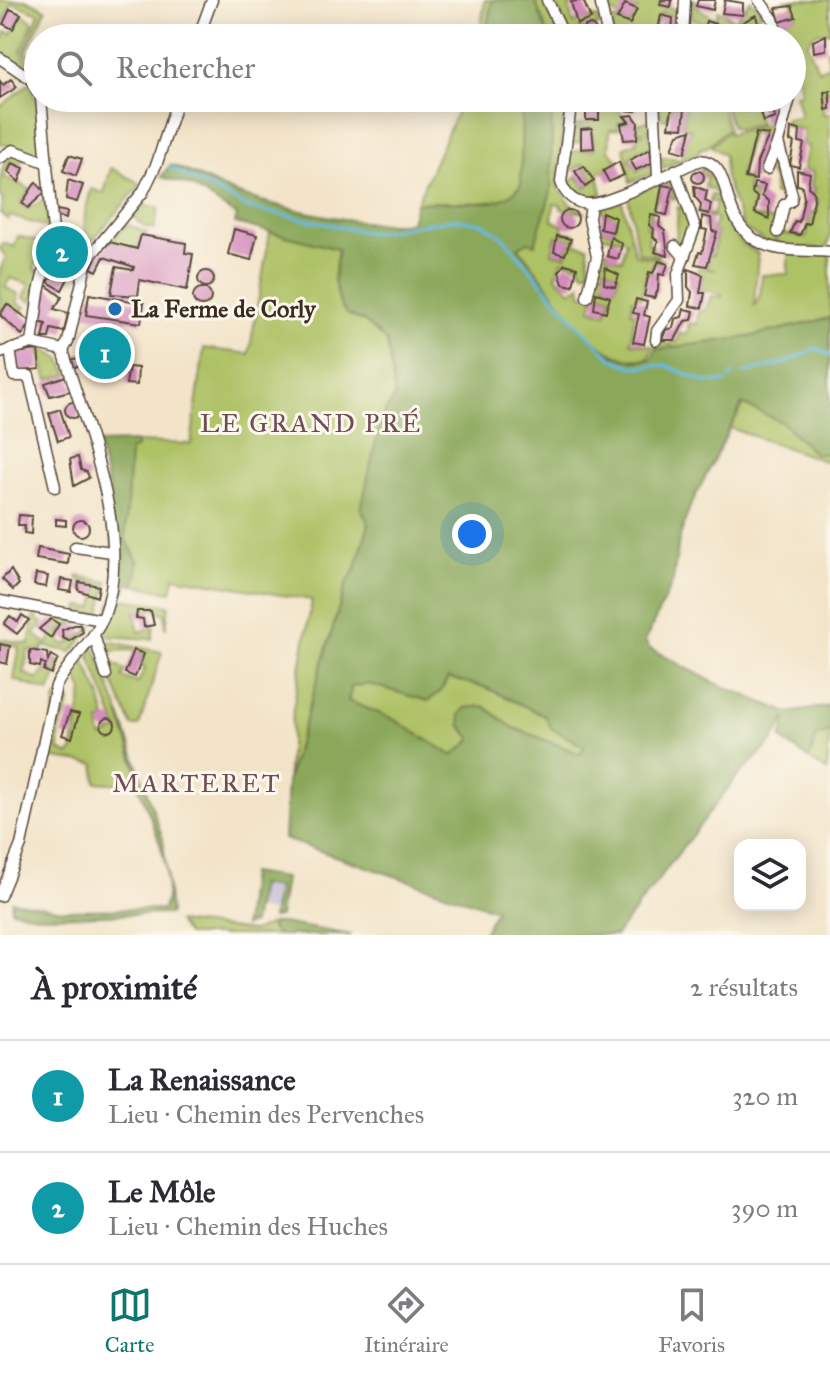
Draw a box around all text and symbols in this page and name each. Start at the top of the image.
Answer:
search box [24,24,806,112]
icon: search [52,46,96,90]
text: Rechercher [116,50,255,86]
pin: 2 [36,222,88,282]
place label: La Ferme de Corly [131,294,317,324]
marker: La Ferme de Corly [106,300,124,318]
pin: 1 [79,323,131,383]
district label: LE GRAND PRÉ [200,407,422,439]
your location [452,514,492,554]
district label: MARTERET [112,767,282,799]
map controls [734,839,806,911]
button: layers [734,839,806,911]
text: À proximité [32,967,197,1008]
text: 2 résultats [690,971,798,1003]
text: La Renaissance [108,1062,296,1098]
text: 1 [53,1080,63,1112]
text: 320 m [732,1080,798,1112]
text: Lieu · Chemin des Pervenches [108,1098,424,1130]
text: Le Môle [108,1174,215,1210]
text: 2 [52,1192,64,1224]
text: 390 m [731,1192,798,1224]
text: Lieu · Chemin des Huches [108,1210,388,1242]
tab: Carte [105,1283,154,1358]
tab: Itinéraire [364,1283,449,1358]
tab: Favoris [658,1283,725,1358]

